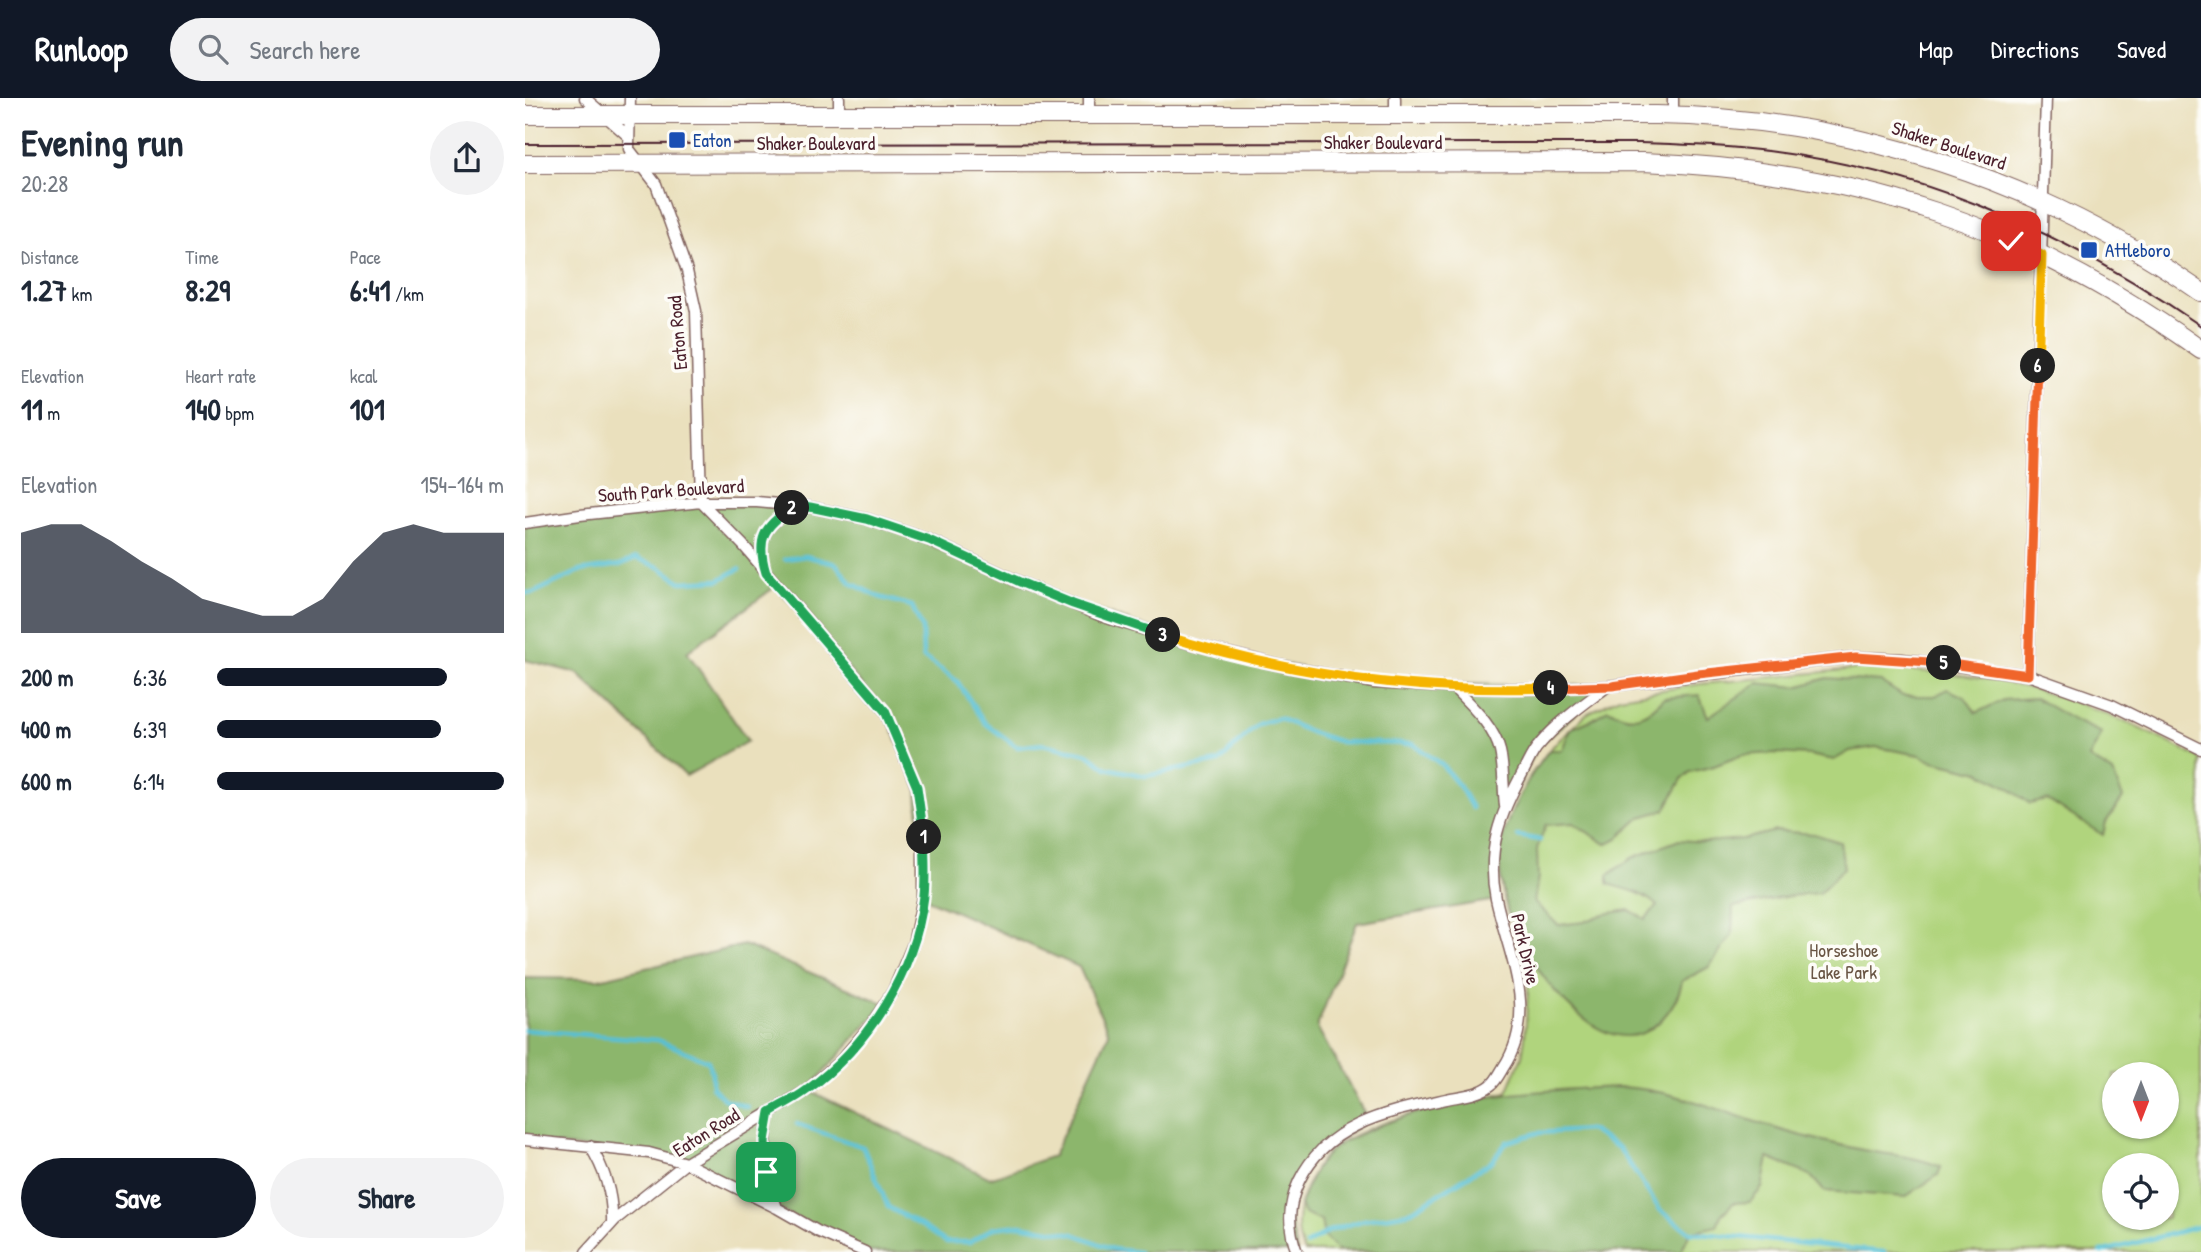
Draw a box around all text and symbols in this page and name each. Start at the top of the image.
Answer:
search box [170,18,660,81]
text: Runloop [35,27,128,71]
icon: search [194,30,232,68]
text: Search here [250,32,361,67]
text: Map [1919,33,1953,65]
text: Directions [1991,33,2079,65]
text: Saved [2117,33,2166,65]
street label: Shaker Boulevard [1889,114,2010,176]
text: Evening run [21,116,184,168]
button: share [430,121,504,195]
place label: Eaton [693,127,732,153]
street label: Shaker Boulevard [1324,129,1443,155]
marker: Eaton [667,130,687,150]
street label: Shaker Boulevard [757,130,876,156]
text: 20:28 [21,168,68,199]
pin [1981,211,2041,271]
icon: check [1992,222,2030,260]
place label: Attleboro [2105,237,2171,263]
marker: Attleboro [2079,240,2099,260]
text: Distance [21,244,79,270]
text: Time [185,244,219,270]
text: Pace [350,244,381,270]
text: 1.27 [21,270,67,310]
text: 8:29 [185,270,230,310]
text: 6:41 [350,270,391,310]
text: km [67,281,92,307]
text: /km [391,281,424,307]
street label: Eaton Road [661,294,693,371]
pin: 6 [2021,348,2055,384]
text: 6 [2034,352,2041,378]
text: Elevation [21,363,84,389]
text: Heart rate [185,363,256,389]
text: kcal [350,363,377,389]
text: 11 [21,389,43,429]
text: 140 [185,389,221,429]
text: 101 [350,389,385,429]
text: m [43,400,60,426]
text: bpm [221,400,254,426]
text: Elevation [21,469,97,500]
text: 154–164 m [421,469,504,500]
street label: South Park Boulevard [597,472,745,508]
pin: 2 [775,490,809,526]
text: 2 [787,494,796,520]
pin: 3 [1145,618,1181,652]
text: 3 [1158,621,1167,647]
pin: 5 [1927,646,1961,680]
text: 5 [1939,649,1948,675]
text: 200 m [21,662,73,693]
text: 6:36 [133,662,167,693]
pin: 4 [1534,670,1569,706]
text: 4 [1547,674,1554,700]
text: 400 m [21,714,71,745]
text: 6:39 [133,714,166,745]
text: 600 m [21,766,72,797]
text: 6:14 [133,766,165,797]
pin: 1 [907,820,941,854]
text: 1 [920,823,927,849]
street label: Park Drive [1505,911,1547,987]
park label: Horseshoe Lake Park [1809,937,1879,985]
north arrow [2102,1062,2179,1139]
map controls [2102,1062,2179,1230]
street label: Eaton Road [668,1101,745,1163]
pin [736,1142,796,1202]
icon: arrive [747,1153,785,1191]
button: locate [2102,1153,2179,1230]
button: Save [21,1158,256,1238]
button: Share [270,1158,504,1238]

